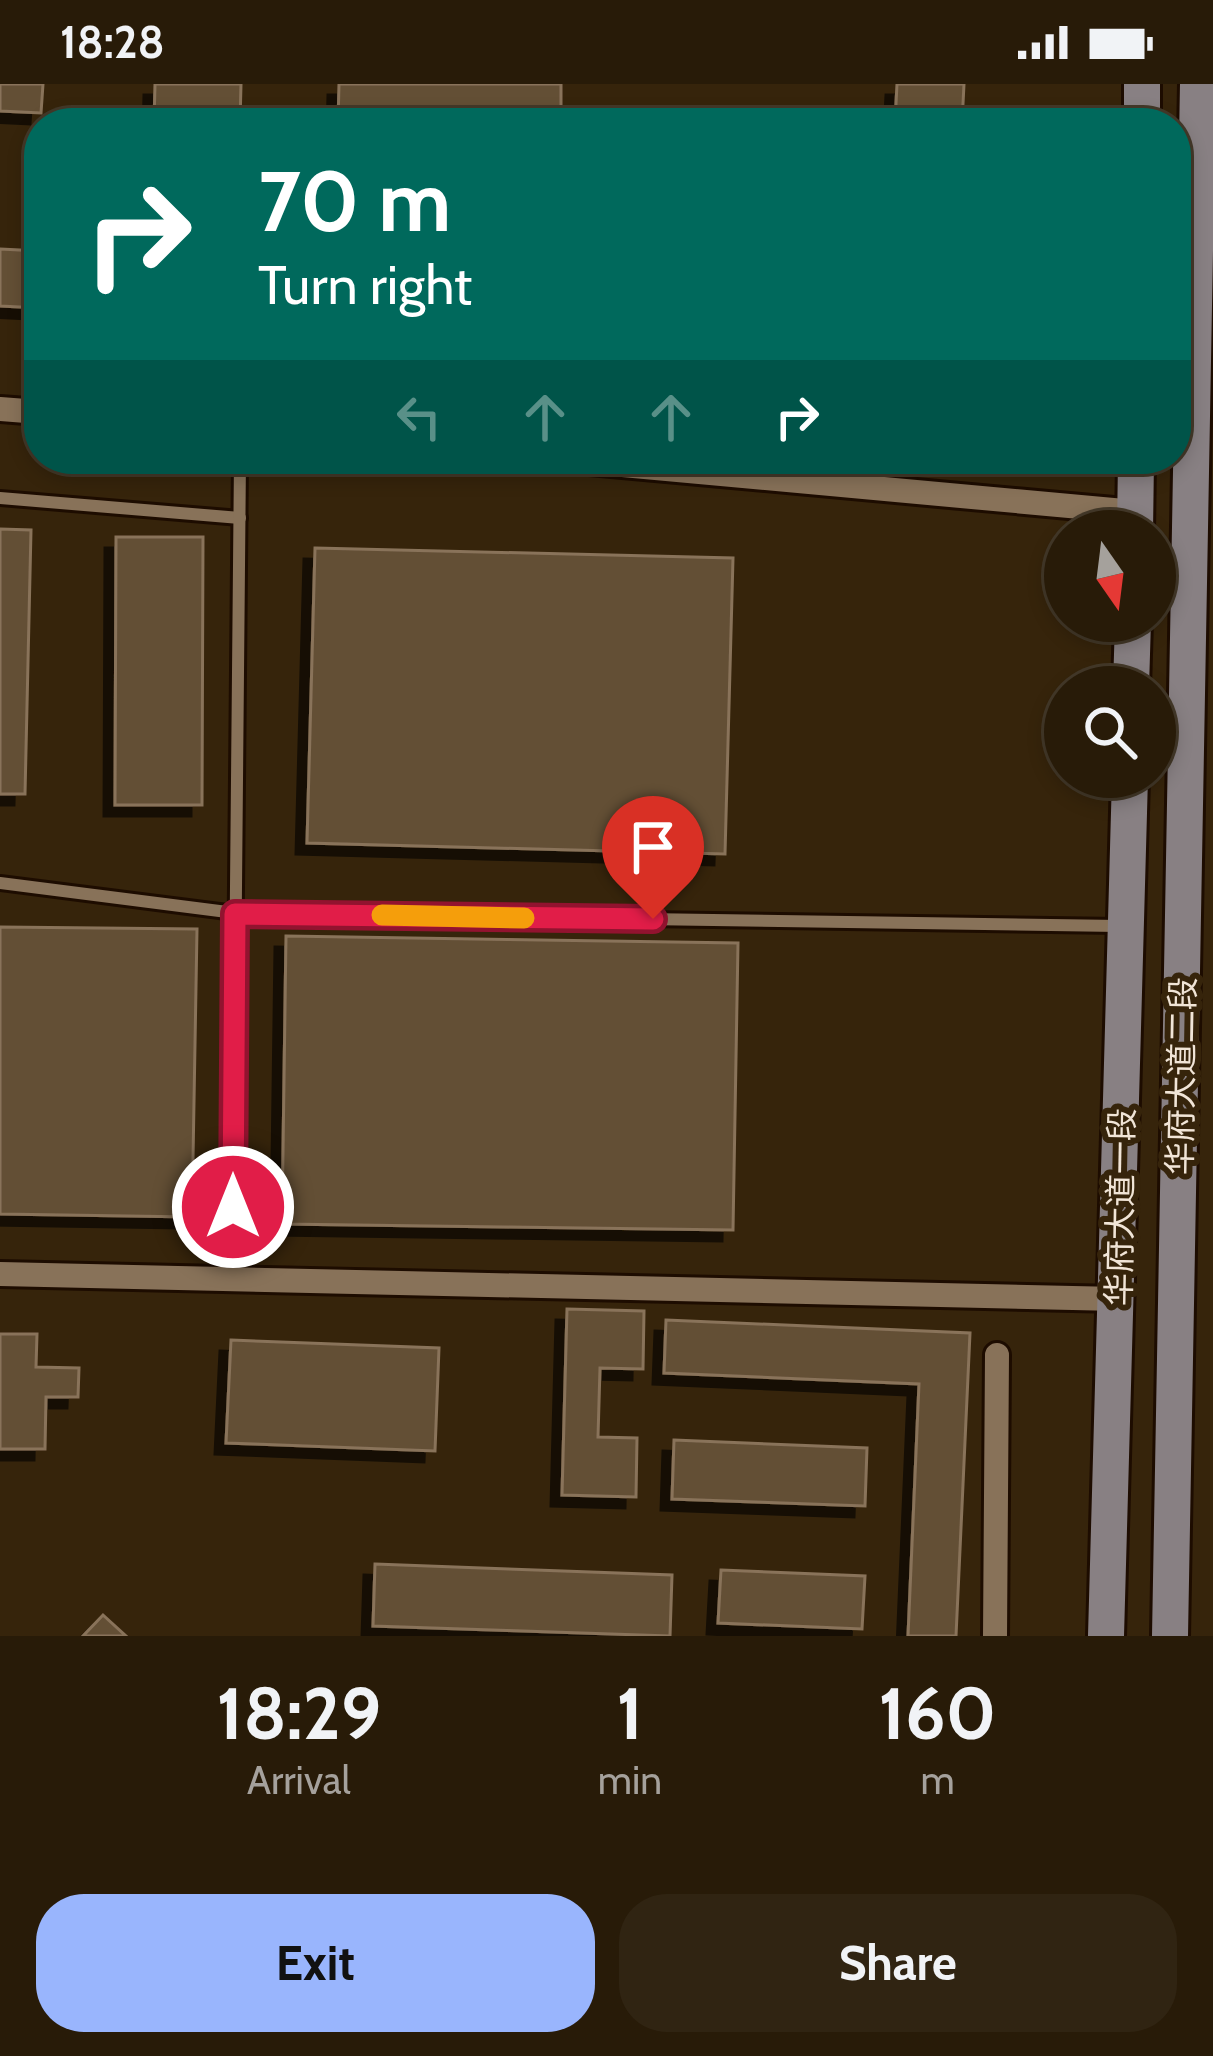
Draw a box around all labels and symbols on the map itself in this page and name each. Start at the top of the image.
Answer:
north arrow [1044,510,1176,642]
pin [602,796,704,919]
street label: 华府大道二段 [1159,977,1203,1175]
street label: 华府大道一段 [1098,1108,1142,1306]
position arrow [170,1144,296,1270]

